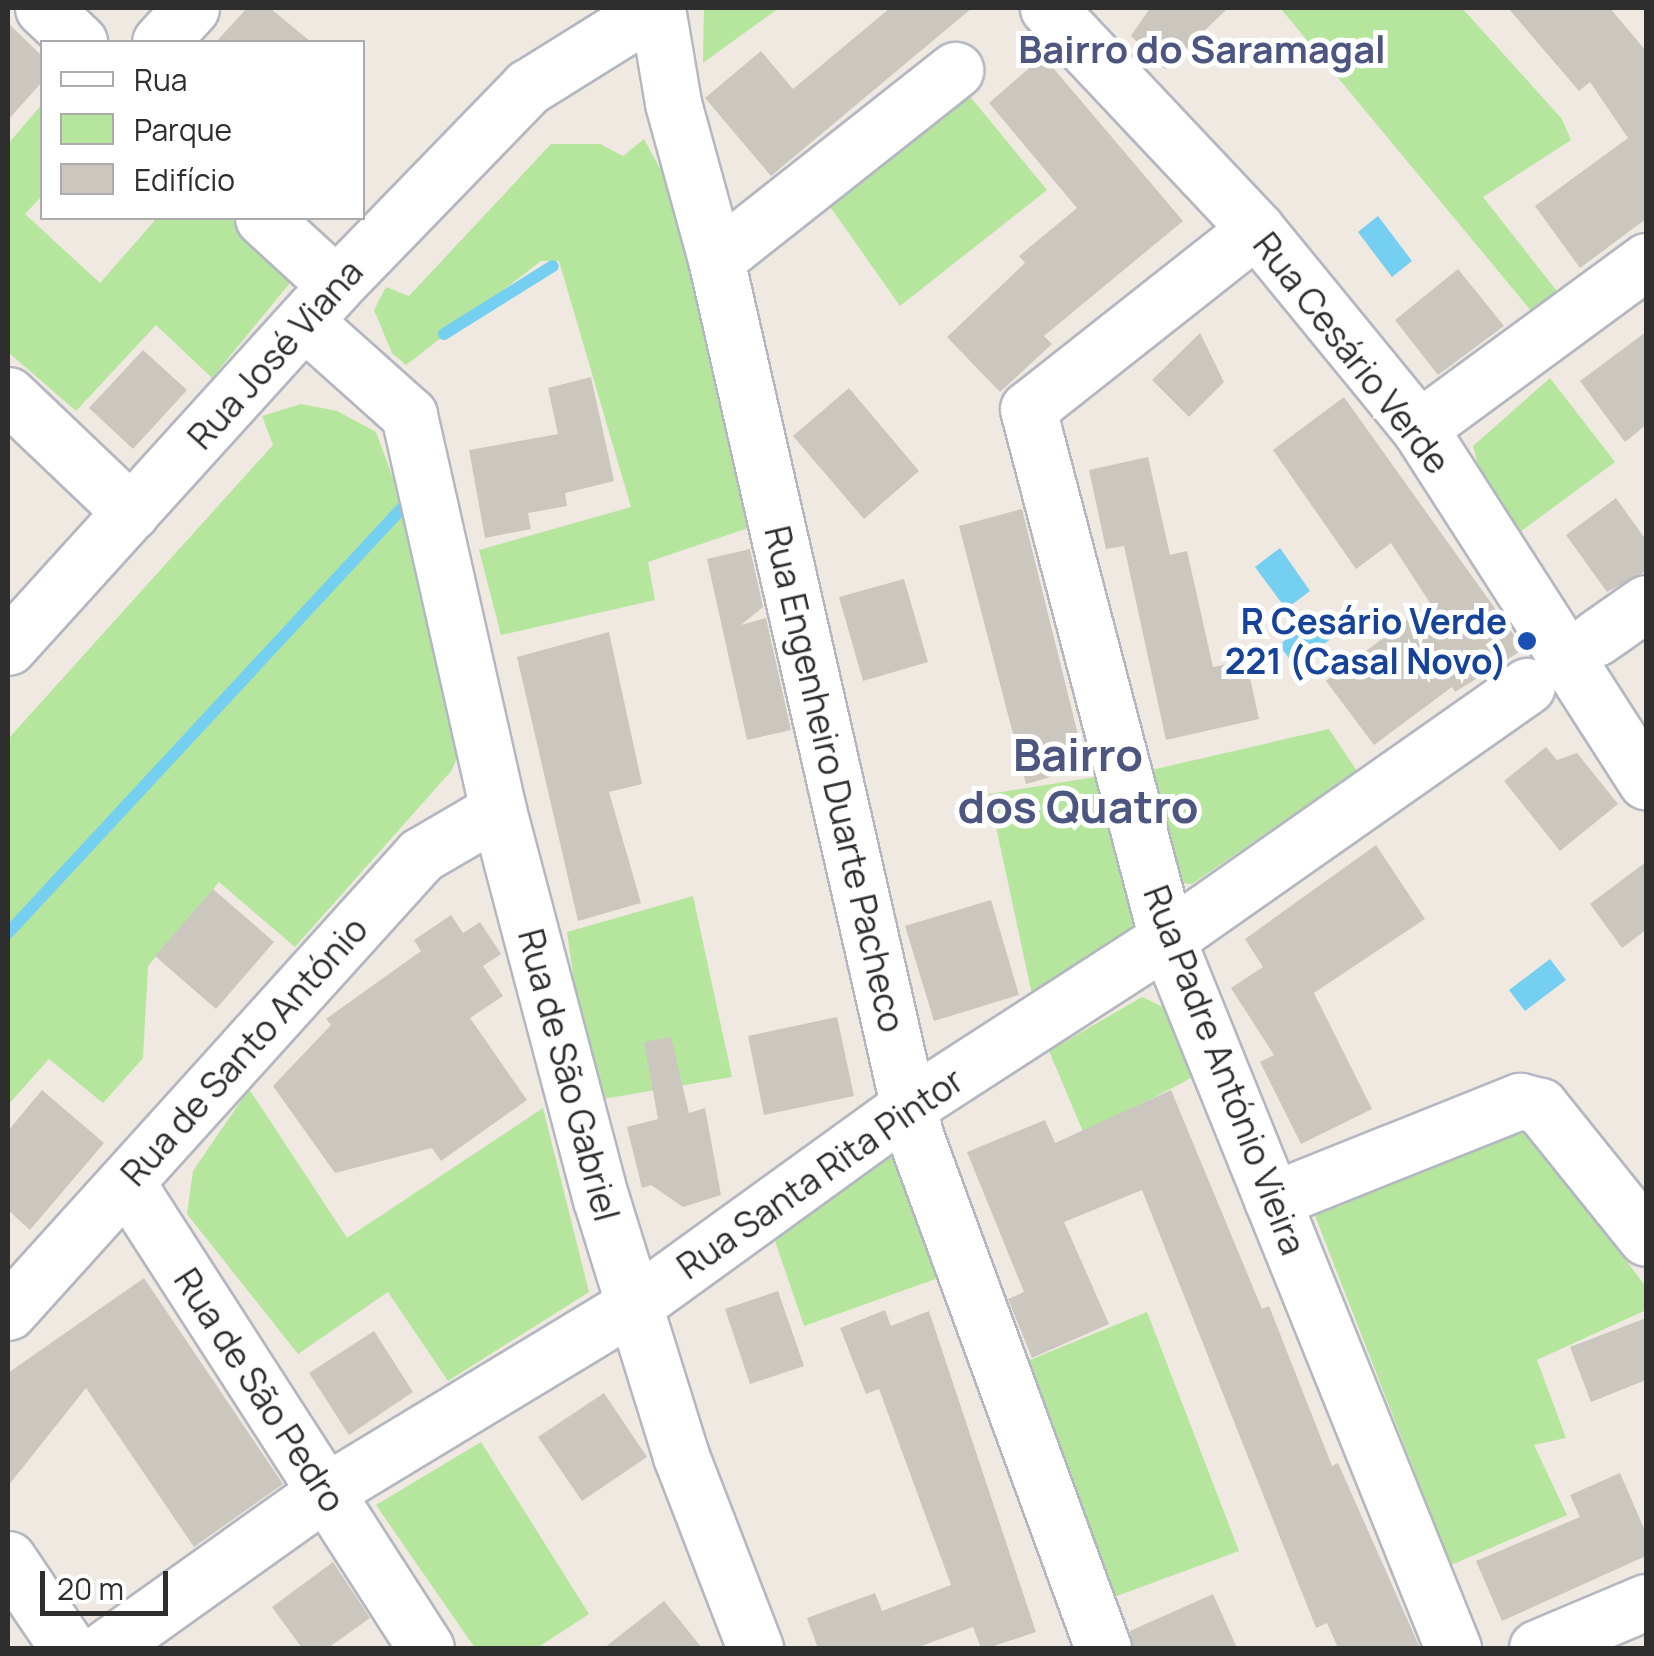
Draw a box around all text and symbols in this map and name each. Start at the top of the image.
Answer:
district label: Bairro do Saramagal [1018,26,1386,72]
legend [40,40,365,220]
text: Rua [134,59,187,100]
text: Parque [134,109,232,150]
text: Edifício [134,159,235,200]
street label: Rua Cesário Verde [1245,224,1459,482]
street label: Rua José Viana [179,251,371,457]
street label: Rua Engenheiro Duarte Pacheco [756,522,914,1036]
place label: R Cesário Verde 221 (Casal Novo) [1225,600,1507,682]
marker: R Cesário Verde 221 (Casal Novo) [1516,630,1538,652]
district label: Bairro dos Quatro [958,728,1198,834]
street label: Rua Padre António Vieira [1135,880,1315,1260]
street label: Rua de Santo António [112,908,376,1194]
street label: Rua de São Gabriel [510,924,628,1226]
street label: Rua Santa Rita Pintor [669,1059,971,1287]
street label: Rua de São Pedro [166,1261,354,1519]
scale bar [45,1551,172,1613]
text: 20 m [57,1568,124,1609]

